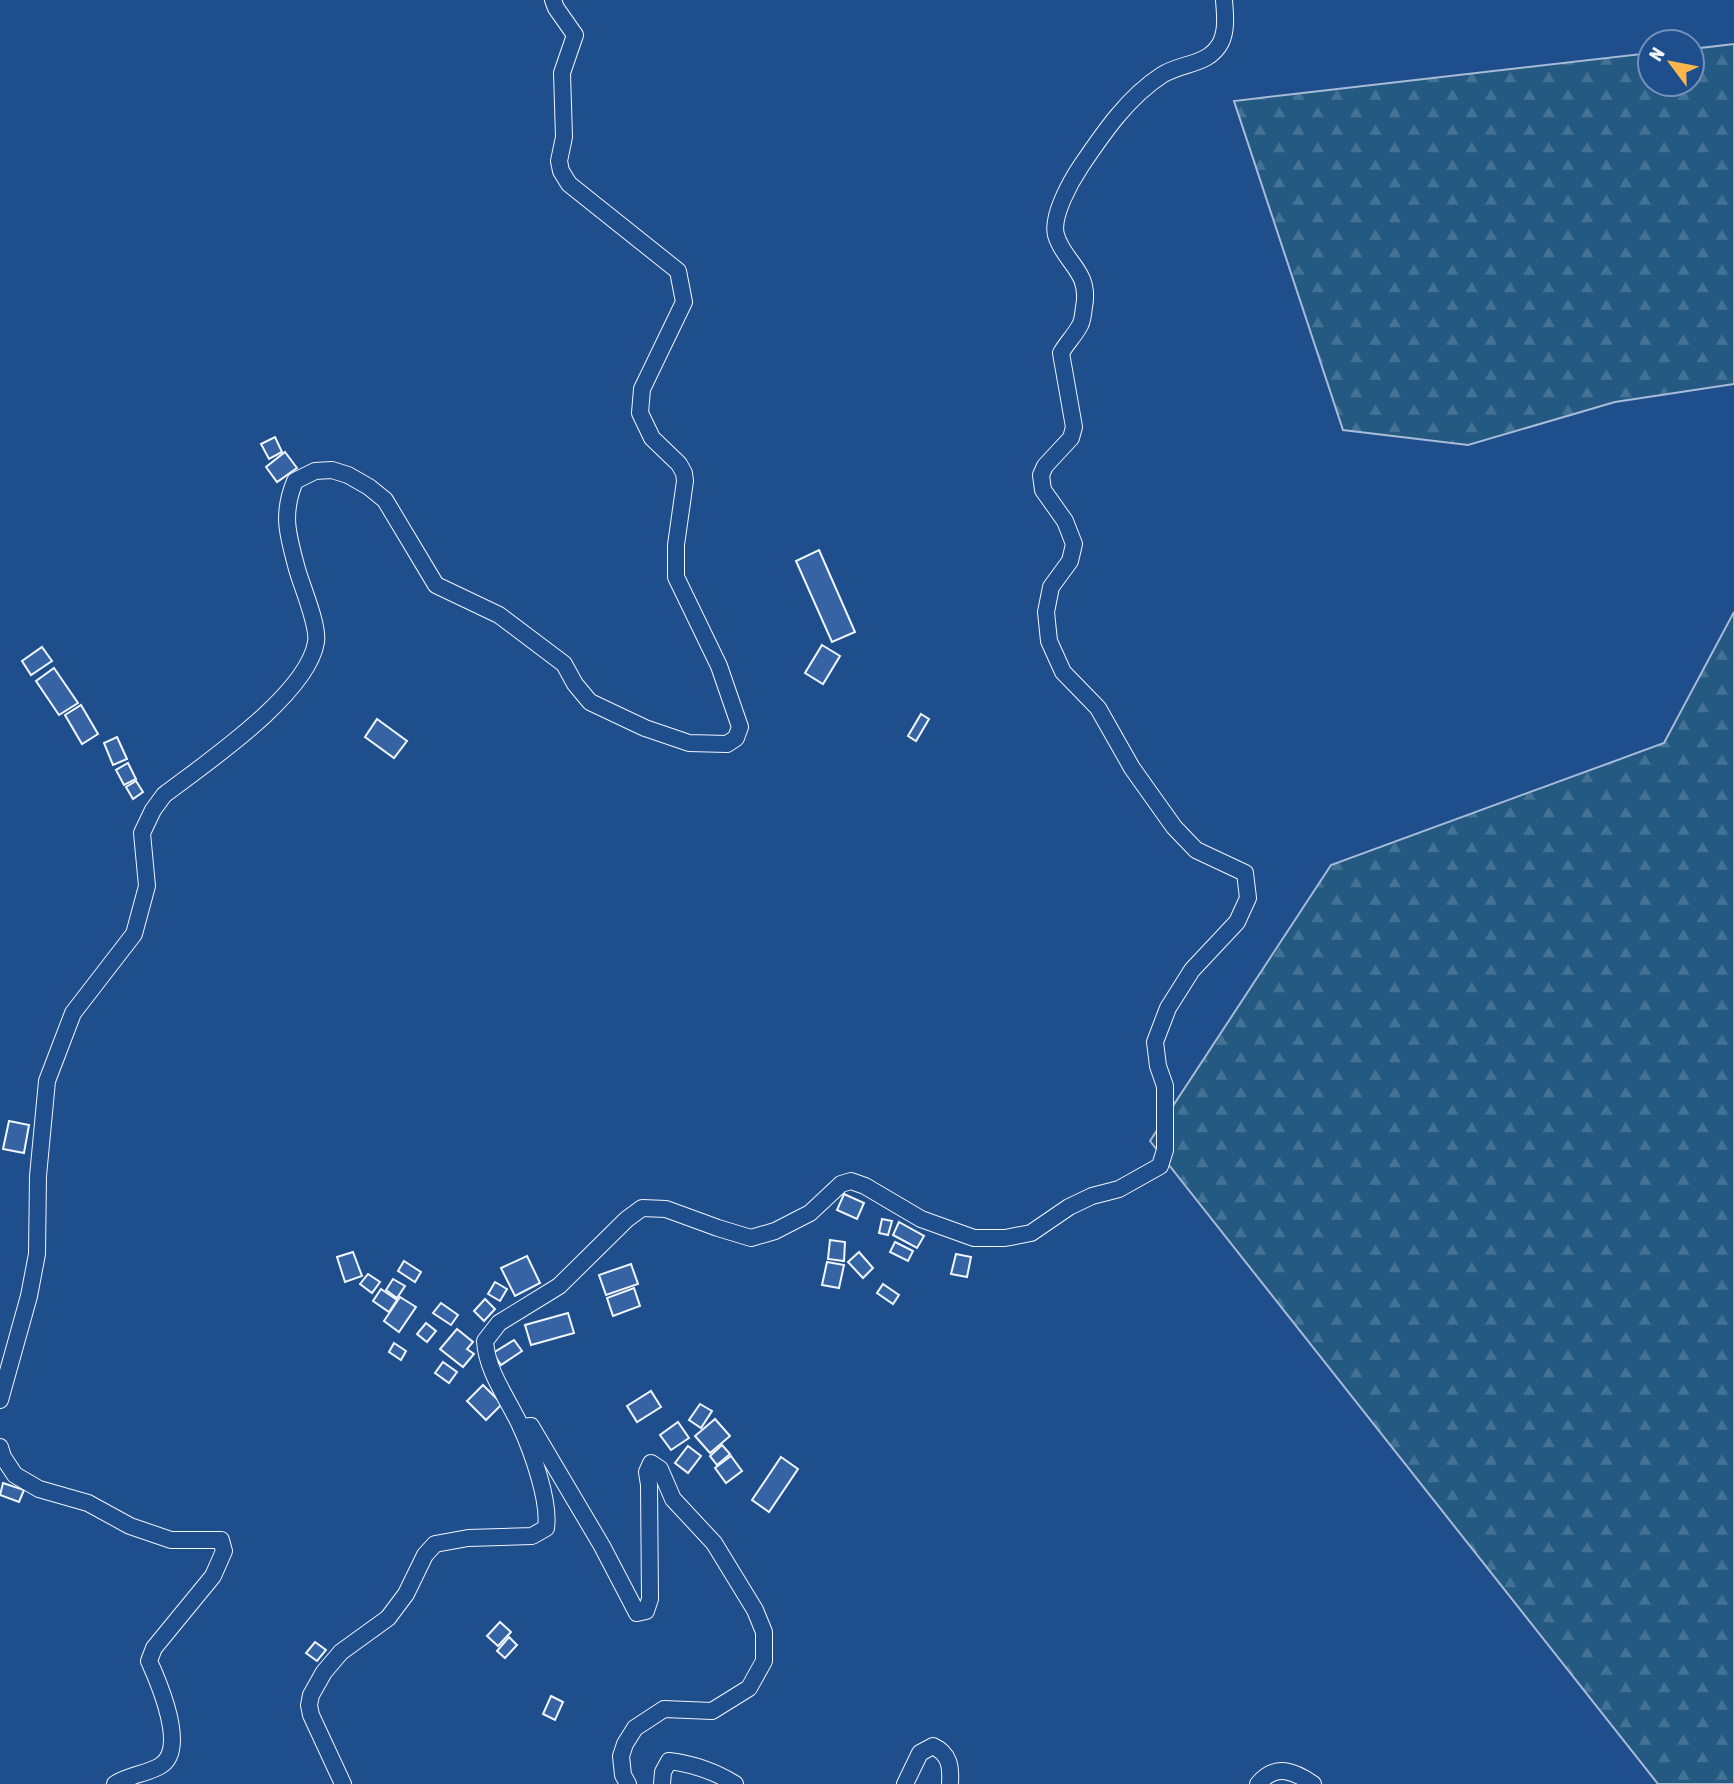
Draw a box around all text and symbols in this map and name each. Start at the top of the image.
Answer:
north arrow [1636,28,1706,98]
text: N [1644,43,1669,65]

